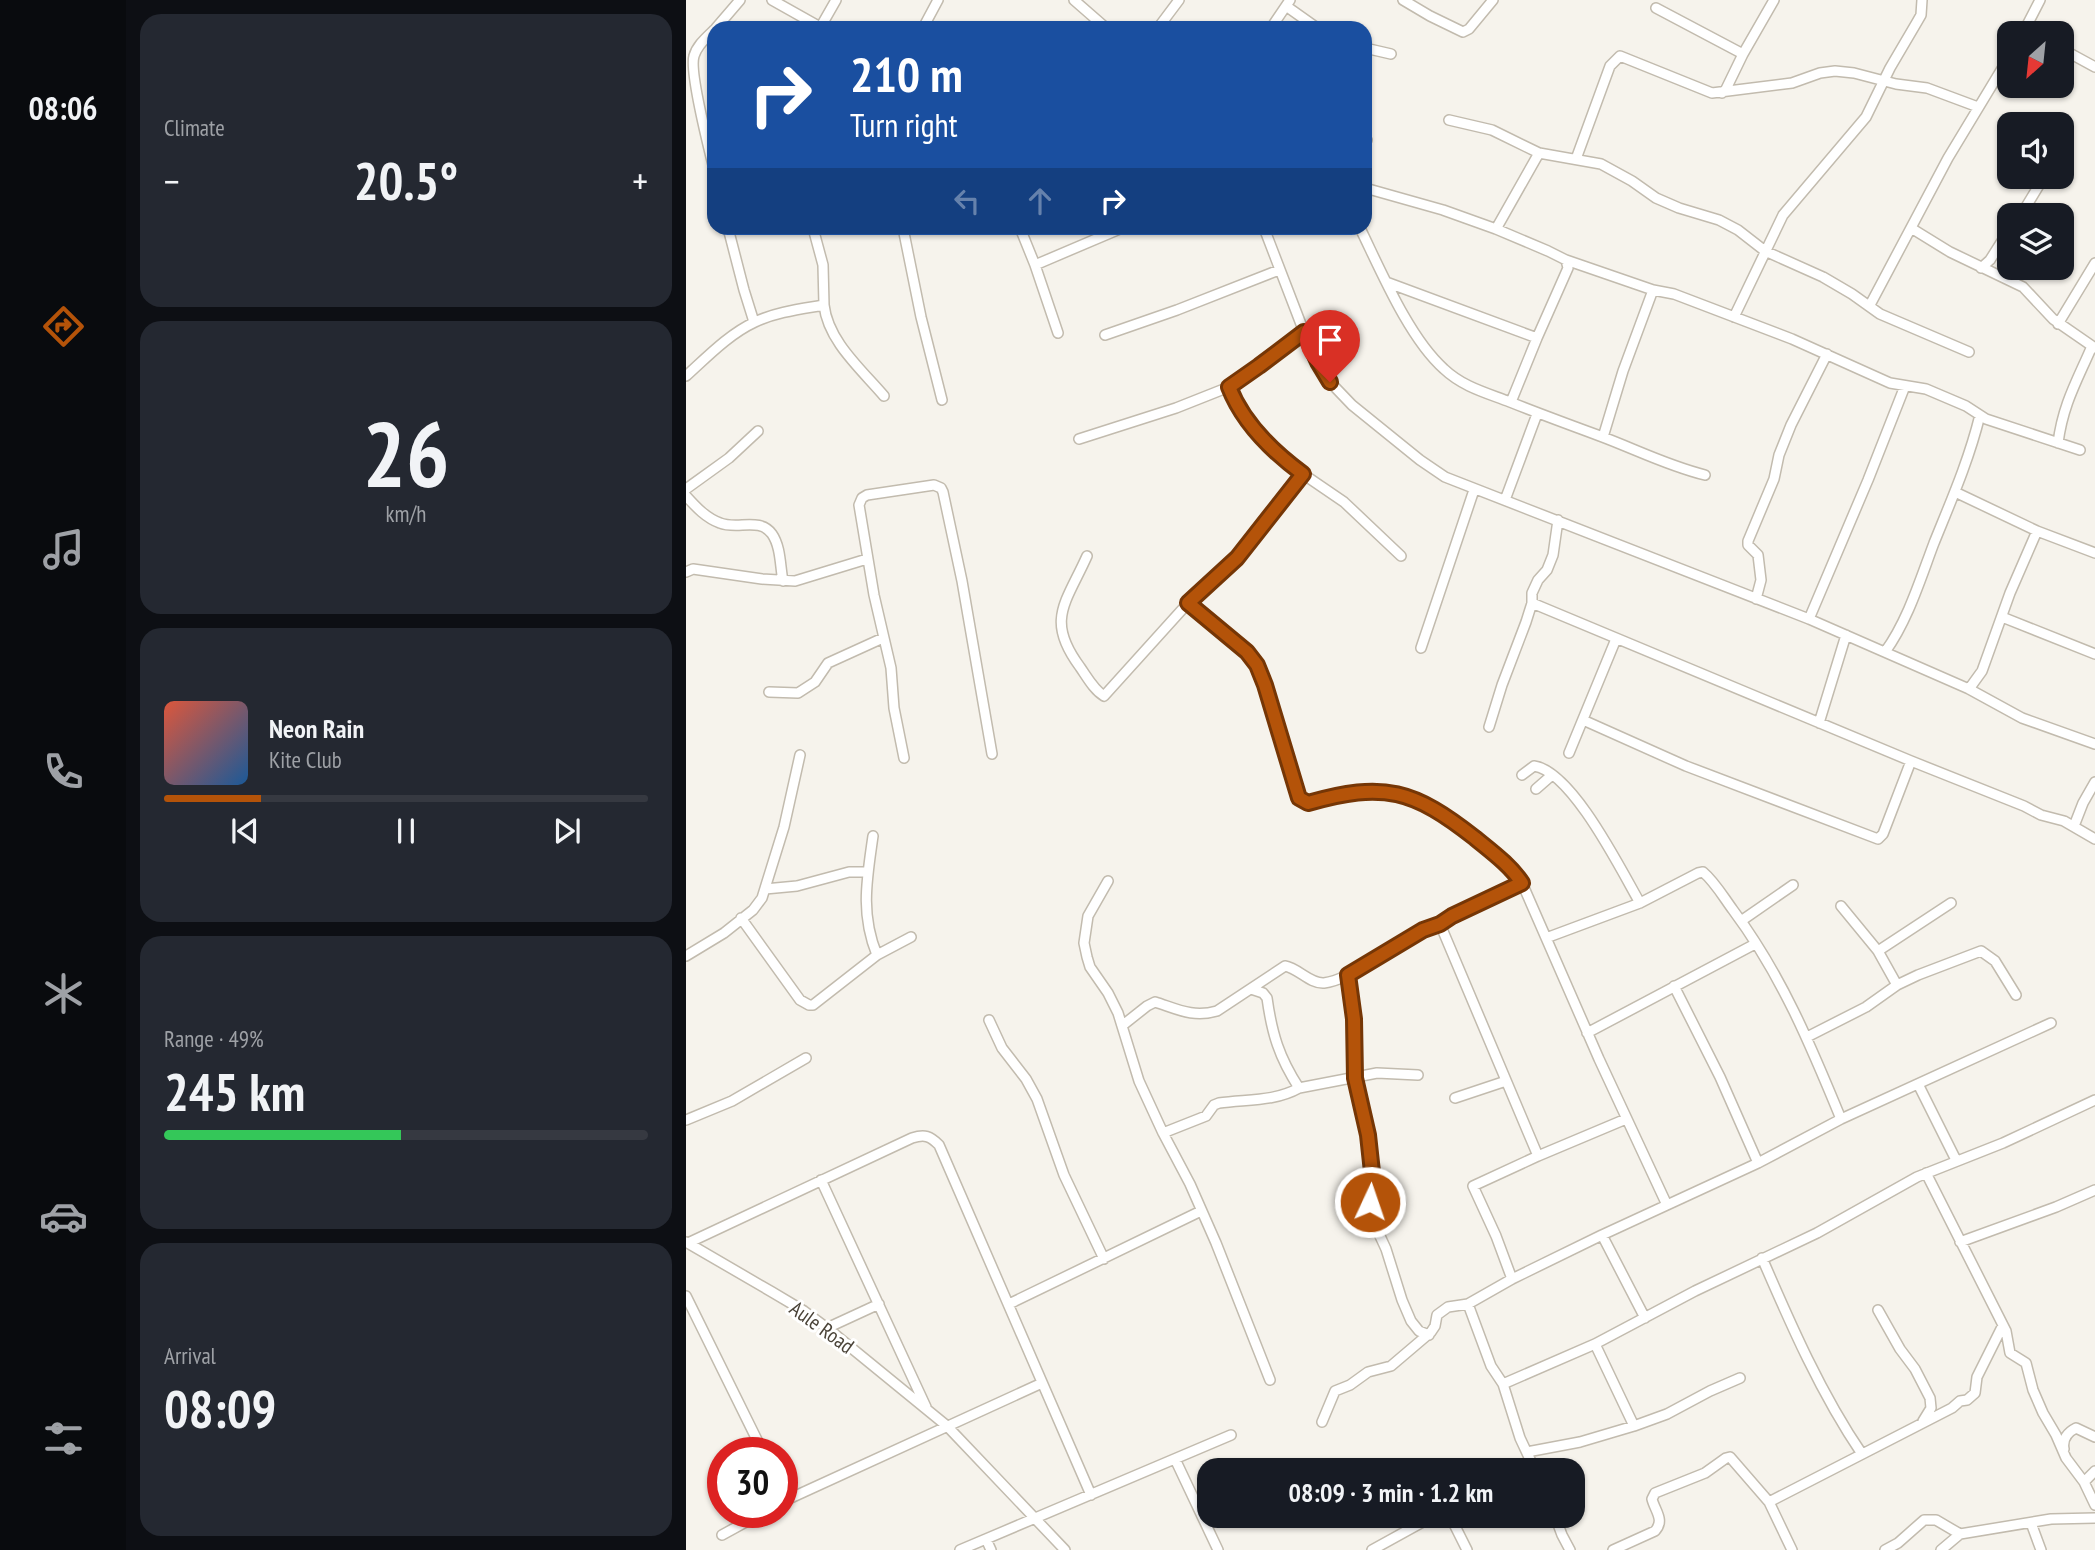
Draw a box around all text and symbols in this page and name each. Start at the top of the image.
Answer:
north arrow [1997,21,2074,98]
map controls [1997,21,2074,280]
text: 210 m [850,42,963,106]
icon: right [735,49,826,140]
text: 08:06 [28,87,98,129]
text: Turn right [850,104,958,146]
button: sound [1997,112,2074,189]
text: Climate [164,113,225,142]
text: 20.5° [354,147,458,214]
text: − [164,156,180,205]
text: + [632,156,648,205]
icon: left [948,182,986,220]
icon: ahead [1021,182,1059,220]
icon: right [1094,182,1132,220]
button: layers [1997,203,2074,280]
icon: directions [39,302,88,351]
pin [1300,310,1360,382]
icon: arrive [1311,321,1349,359]
text: 26 [363,394,450,512]
text: km/h [386,499,426,528]
icon: music [39,525,88,574]
text: Neon Rain [269,712,364,745]
text: Kite Club [269,745,342,774]
icon: phone [39,747,88,796]
icon: previous [226,812,264,850]
icon: pause [387,812,425,850]
icon: next [548,812,586,850]
icon: climate [39,969,88,1018]
text: Range · 49% [164,1024,264,1053]
text: 245 km [164,1058,305,1125]
position arrow [1333,1165,1407,1239]
icon: car [39,1192,88,1241]
street label: Aule Road [785,1295,859,1359]
text: Arrival [164,1341,216,1370]
text: 08:09 [164,1375,276,1442]
icon: filters [39,1414,88,1463]
speed limit sign: 30 [707,1437,798,1528]
text: 08:09 · 3 min · 1.2 km [1289,1476,1493,1509]

